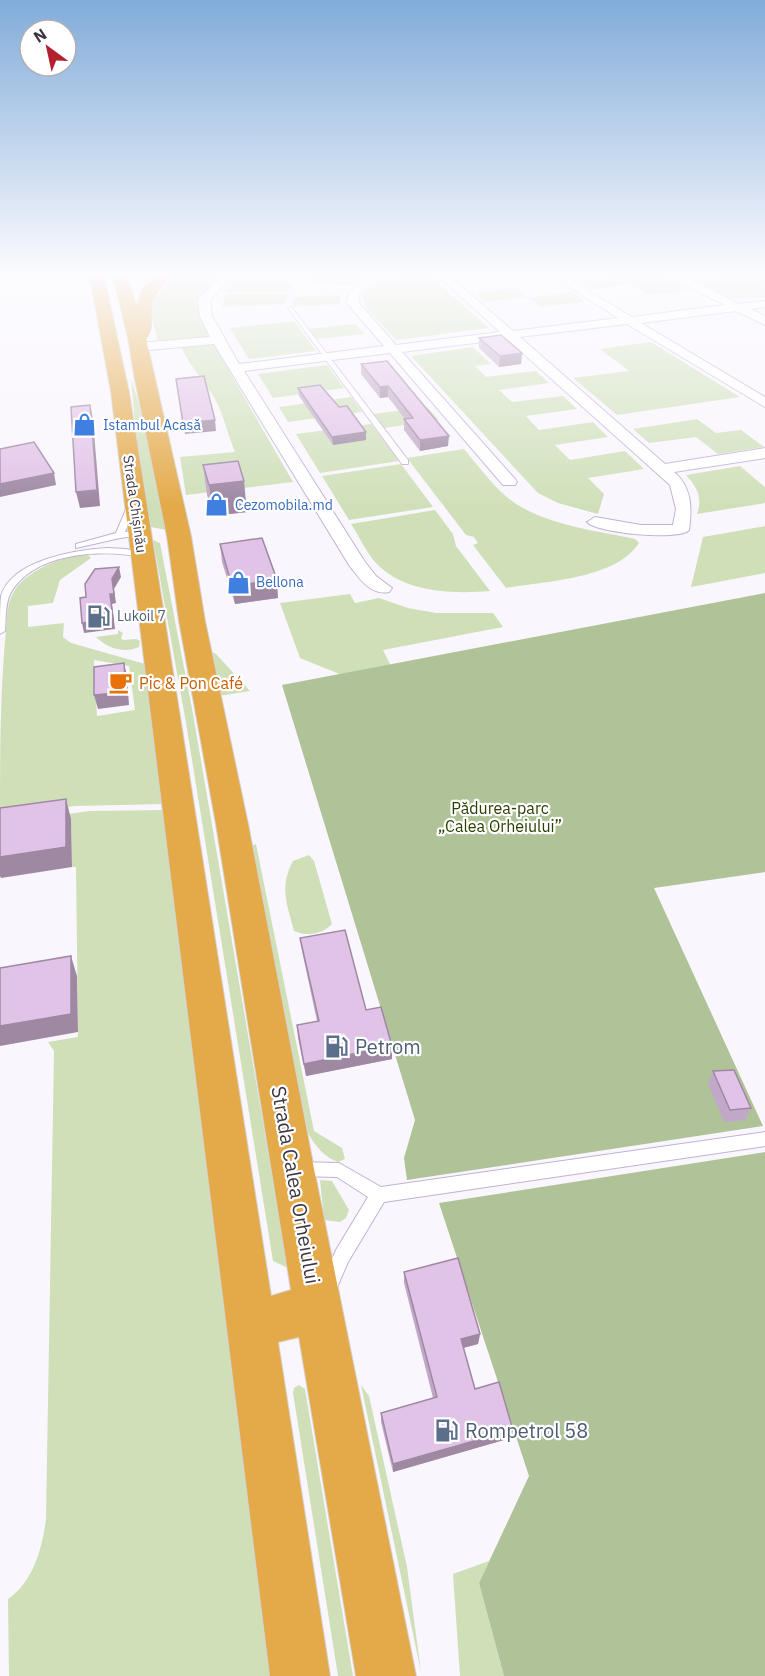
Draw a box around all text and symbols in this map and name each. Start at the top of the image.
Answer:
north arrow [18,18,78,78]
text: N [30,24,50,47]
shop icon: Istambul Acasă [72,412,98,438]
place label: Istambul Acasă [103,416,201,434]
street label: Strada Chișinău [119,454,151,554]
shop icon: Cezomobila.md [204,492,230,518]
place label: Cezomobila.md [235,496,333,514]
shop icon: Bellona [225,569,251,595]
place label: Bellona [256,573,304,591]
fuel station icon: Lukoil 7 [86,603,112,629]
place label: Lukoil 7 [117,607,166,625]
cafe icon: Pic & Pon Café [108,670,134,696]
place label: Pic & Pon Café [139,673,243,693]
park label: Pădurea-parc „Calea Orheiului” [438,798,562,836]
fuel station icon: Petrom [324,1033,350,1059]
place label: Petrom [355,1033,421,1060]
street label: Strada Calea Orheiului [265,1084,327,1286]
fuel station icon: Rompetrol 58 [434,1417,460,1443]
place label: Rompetrol 58 [465,1417,588,1444]

